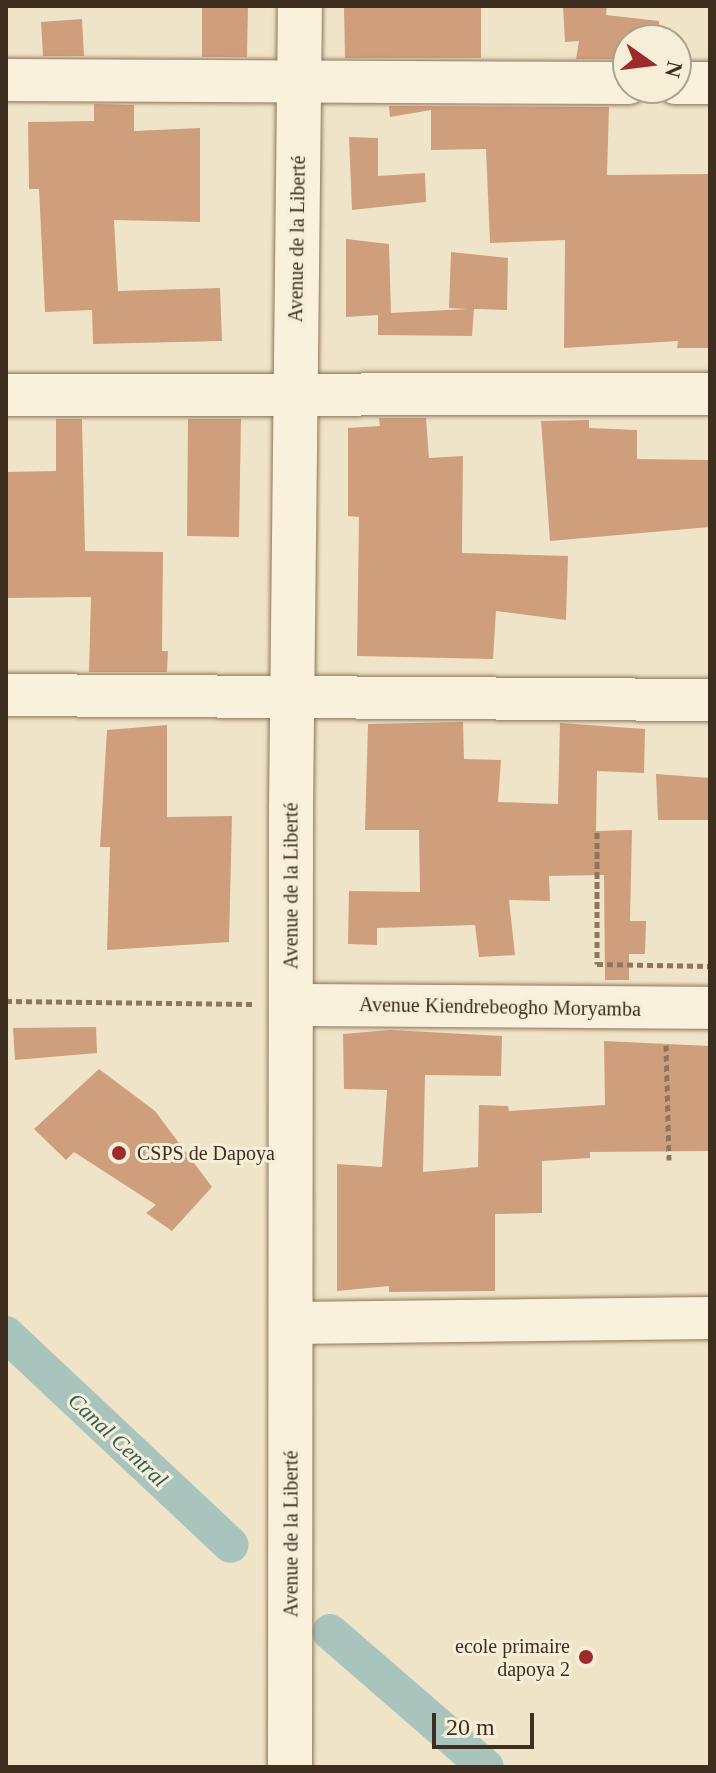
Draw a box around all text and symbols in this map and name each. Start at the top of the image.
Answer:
north arrow [612,24,692,104]
text: N [660,59,688,80]
street label: Avenue de la Liberté [284,155,310,323]
street label: Avenue de la Liberté [279,803,303,969]
street label: Avenue Kiendrebeogho Moryamba [359,993,641,1021]
place label: CSPS de Dapoya [137,1141,275,1165]
marker: CSPS de Dapoya [108,1142,130,1164]
water label: Canal Central [63,1387,173,1493]
street label: Avenue de la Liberté [279,1451,303,1617]
place label: ecole primaire dapoya 2 [455,1634,570,1681]
marker: ecole primaire dapoya 2 [577,1648,595,1666]
scale bar [436,1697,538,1747]
text: 20 m [446,1714,495,1740]

